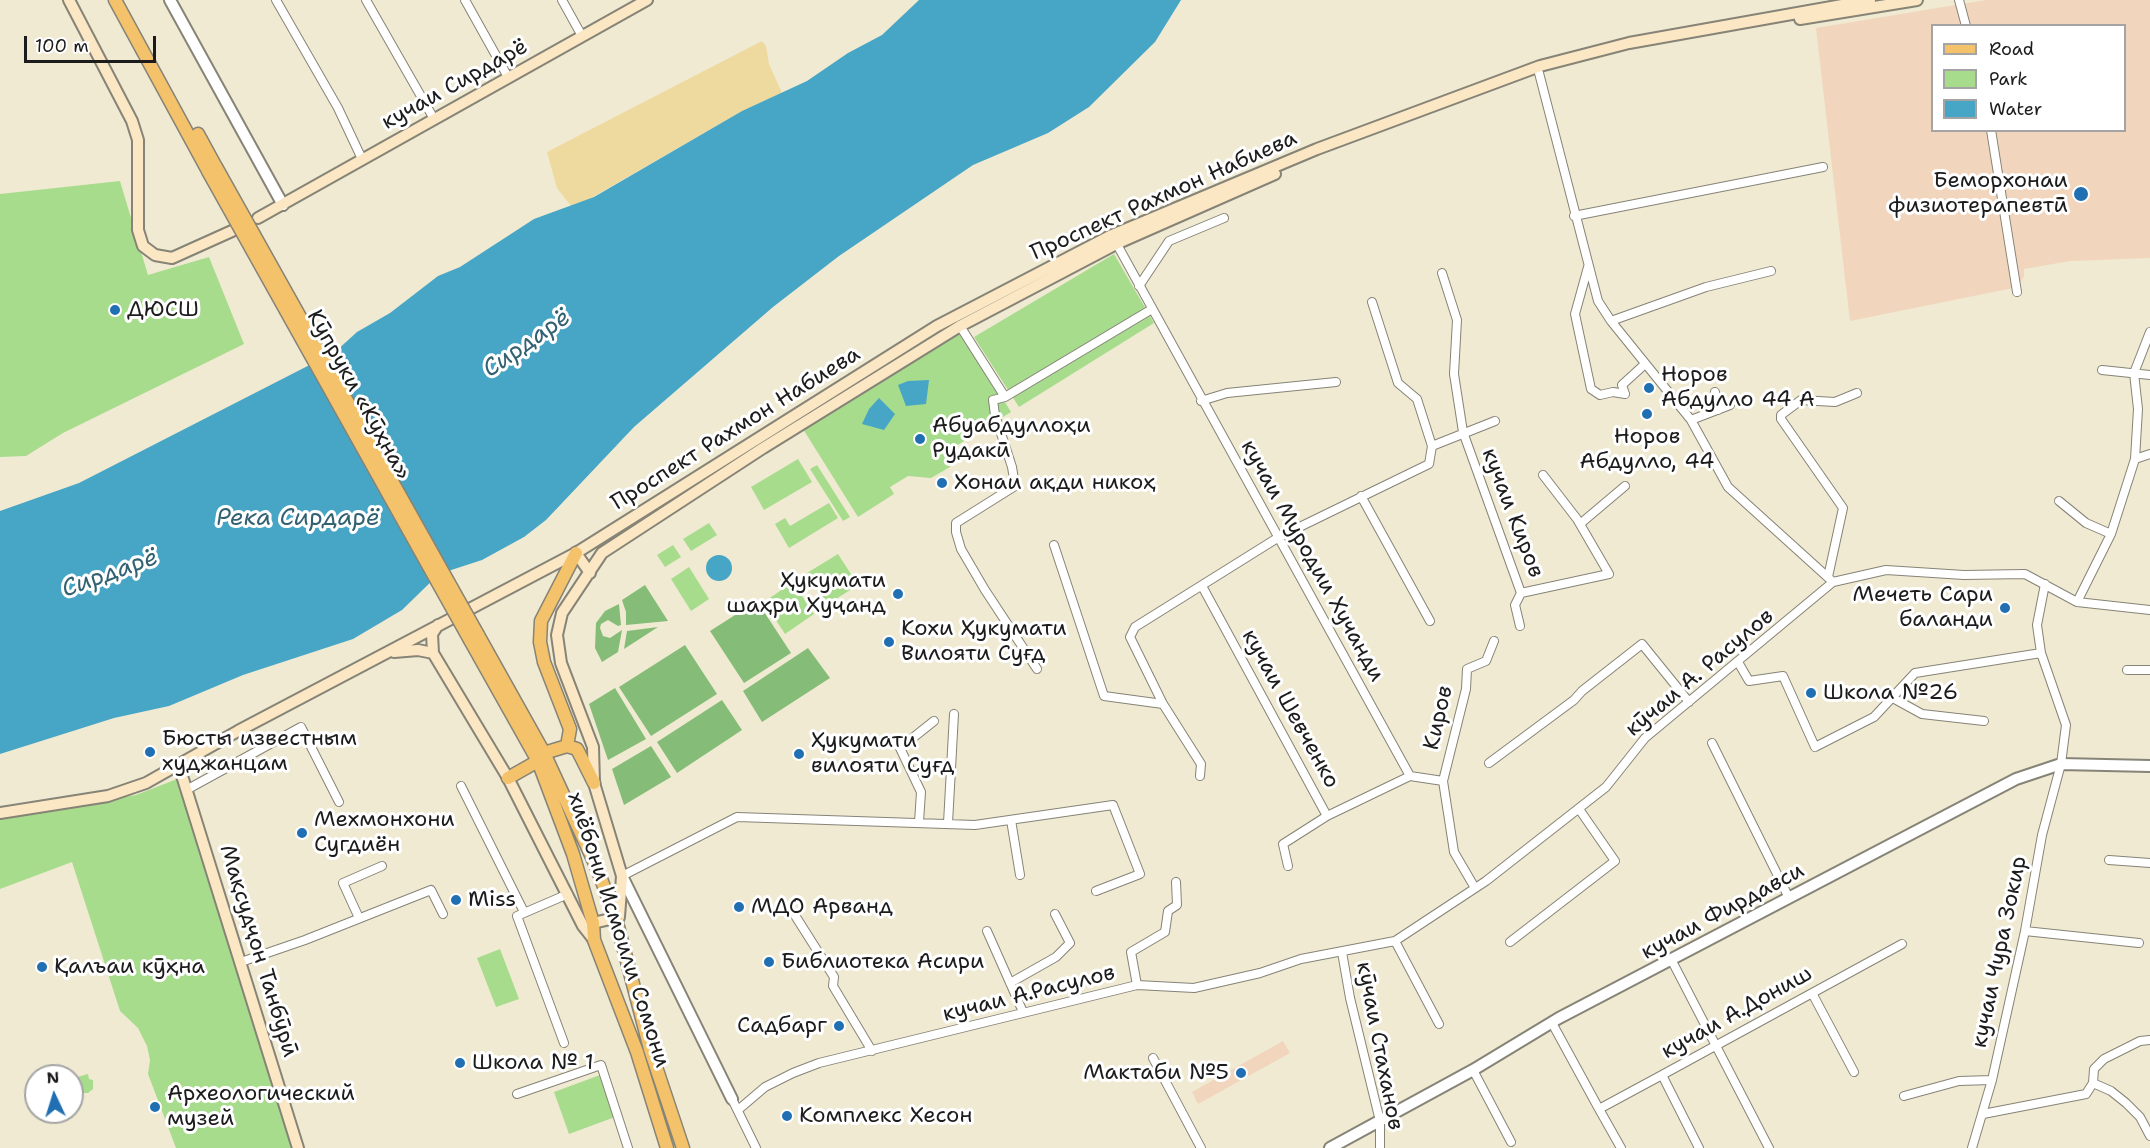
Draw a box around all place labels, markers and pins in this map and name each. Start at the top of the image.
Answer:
place label: Беморхонаи физиотерапевтӣ [1888,168,2068,220]
marker: Беморхонаи физиотерапевтӣ [2072,185,2090,203]
place label: ДЮСШ [127,297,199,323]
marker: ДЮСШ [108,303,122,317]
place label: Норов Абдулло 44 А [1661,362,1815,414]
marker: Норов Абдулло 44 А [1642,381,1656,395]
marker: Норов Абдулло, 44 [1640,407,1654,421]
place label: Абуабдуллоҳи Рудакӣ [932,413,1091,464]
place label: Норов Абдулло, 44 [1580,424,1714,476]
marker: Абуабдуллоҳи Рудакӣ [913,432,927,446]
place label: Хонаи ақди никоҳ [954,470,1156,496]
marker: Хонаи ақди никоҳ [935,476,949,490]
place label: Ҳукумати шаҳри Хуҷанд [727,568,886,620]
place label: Мечеть Сари баланди [1853,582,1993,634]
marker: Ҳукумати шаҳри Хуҷанд [891,587,905,601]
marker: Мечеть Сари баланди [1998,601,2012,615]
place label: Кохи Ҳукумати Вилояти Суғд [901,616,1067,668]
marker: Кохи Ҳукумати Вилояти Суғд [882,635,896,649]
place label: Школа №26 [1823,680,1958,706]
marker: Школа №26 [1804,686,1818,700]
place label: Бюсты известным худжанцам [162,726,357,778]
place label: Ҳукумати вилояти Суғд [811,728,954,780]
marker: Бюсты известным худжанцам [143,745,157,759]
marker: Ҳукумати вилояти Суғд [792,747,806,761]
place label: Мехмонхони Сугдиён [314,807,455,858]
marker: Мехмонхони Сугдиён [295,826,309,840]
place label: Miss [468,887,516,913]
marker: Miss [449,893,463,907]
place label: МДО Арванд [751,894,893,920]
marker: МДО Арванд [732,900,746,914]
place label: Библиотека Асири [781,949,984,975]
place label: Қалъаи кӯҳна [54,954,205,980]
marker: Библиотека Асири [762,955,776,969]
marker: Қалъаи кӯҳна [35,960,49,974]
place label: Садбарг [737,1013,827,1039]
marker: Садбарг [832,1019,846,1033]
place label: Школа № 1 [472,1050,594,1076]
marker: Школа № 1 [453,1056,467,1070]
place label: Мактаби №5 [1083,1060,1229,1086]
marker: Мактаби №5 [1234,1066,1248,1080]
place label: Археологический музей [167,1081,355,1132]
marker: Археологический музей [148,1100,162,1114]
place label: Комплекс Хесон [799,1103,972,1129]
marker: Комплекс Хесон [780,1109,794,1123]

